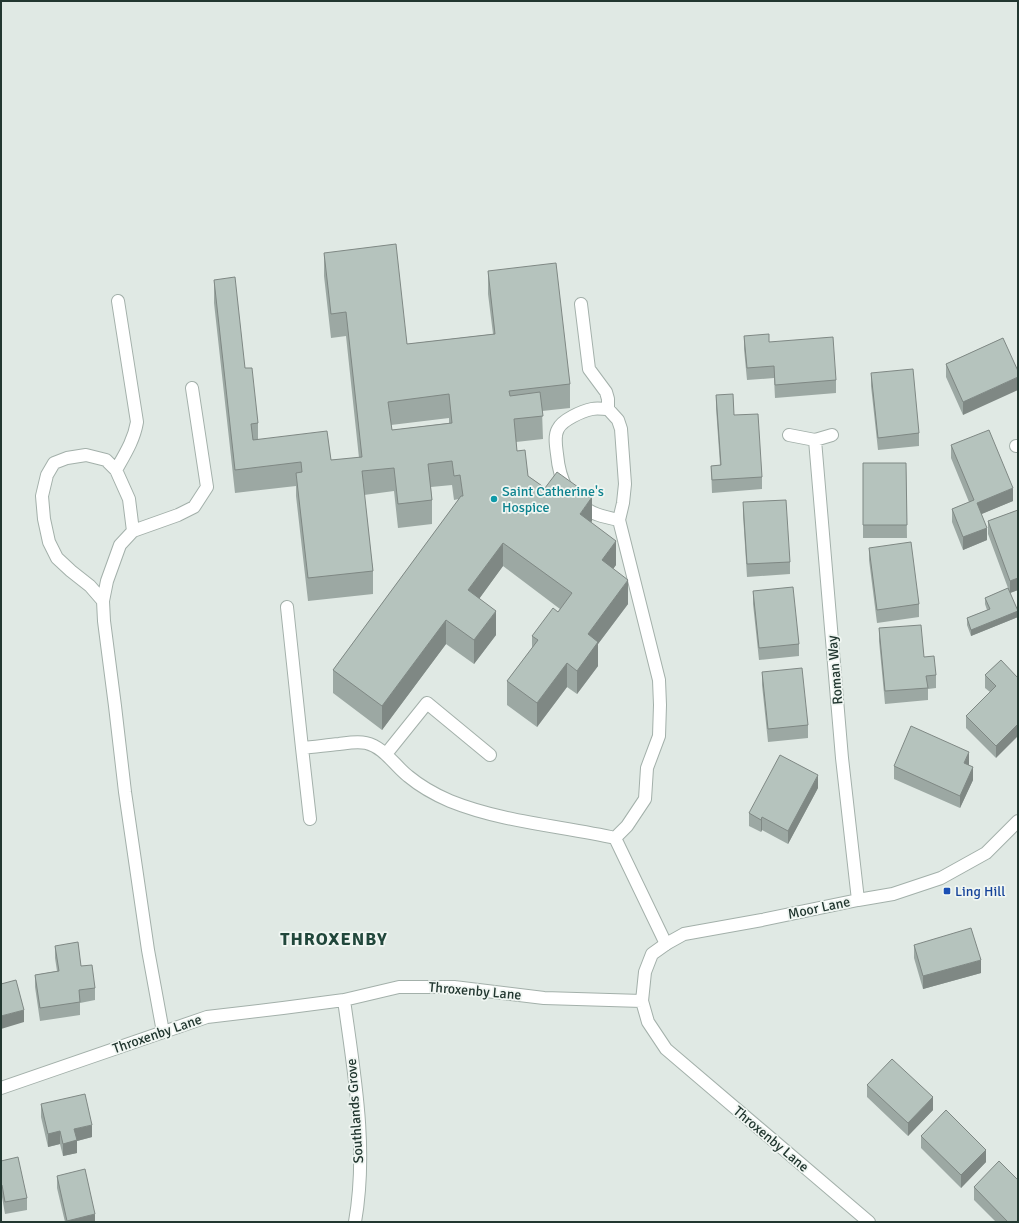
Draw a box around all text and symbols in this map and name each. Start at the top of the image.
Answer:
place label: Saint Catherine's Hospice [502,483,604,516]
marker: Saint Catherine's Hospice [489,494,499,504]
street label: Roman Way [823,634,846,705]
place label: Ling Hill [955,883,1005,900]
marker: Ling Hill [942,886,952,896]
street label: Moor Lane [786,893,852,923]
district label: THROXENBY [280,928,388,950]
street label: Throxenby Lane [428,978,522,1004]
street label: Throxenby Lane [110,1011,204,1057]
street label: Southlands Grove [343,1058,367,1164]
street label: Throxenby Lane [730,1103,812,1175]

